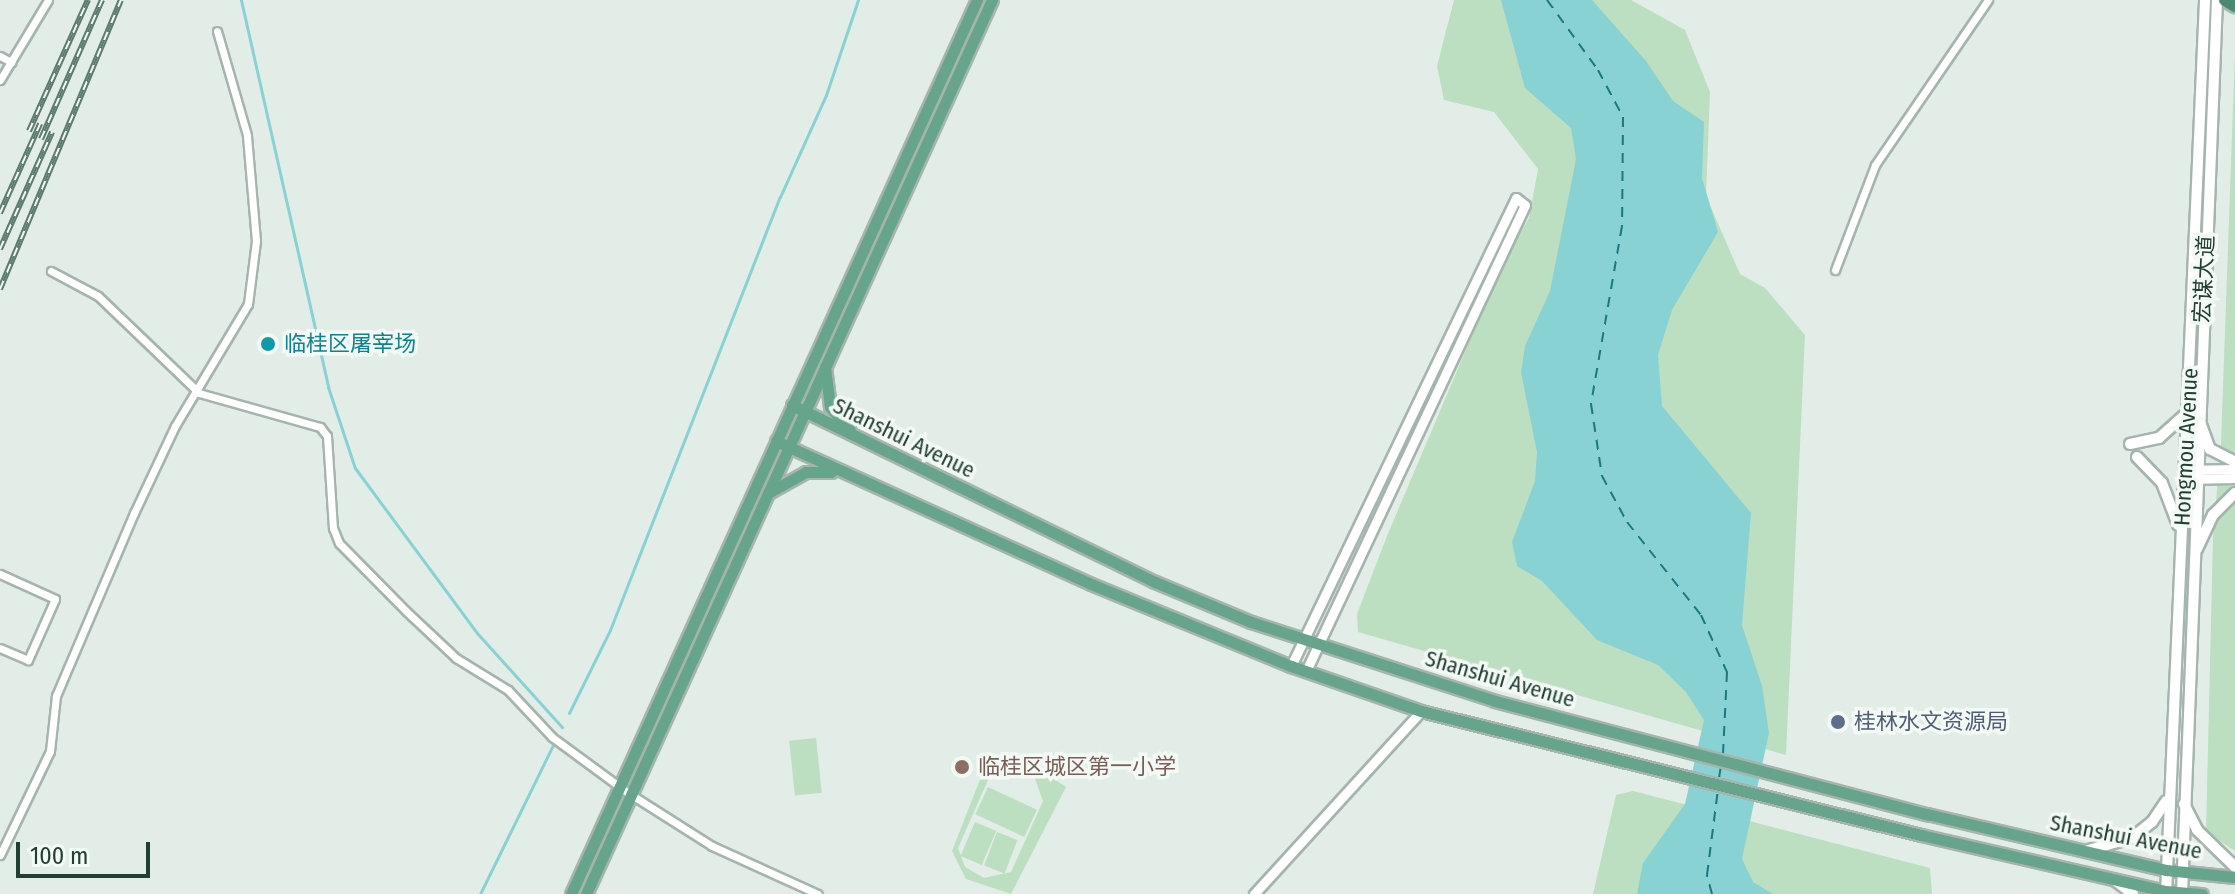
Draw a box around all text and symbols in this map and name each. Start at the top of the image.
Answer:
street label: 宏谋大道 [2189,234,2219,324]
place label: 临桂区屠宰场 [284,331,416,357]
marker: 临桂区屠宰场 [259,335,277,353]
street label: Hongmou Avenue [2169,367,2203,527]
street label: Shanshui Avenue [829,392,979,484]
street label: Shanshui Avenue [1422,645,1578,713]
place label: 桂林水文资源局 [1854,709,2008,735]
marker: 桂林水文资源局 [1829,713,1847,731]
place label: 临桂区城区第一小学 [978,754,1176,780]
marker: 临桂区城区第一小学 [953,758,971,776]
street label: Shanshui Avenue [2048,809,2204,865]
scale bar [20,826,154,876]
text: 100 m [30,842,88,870]

